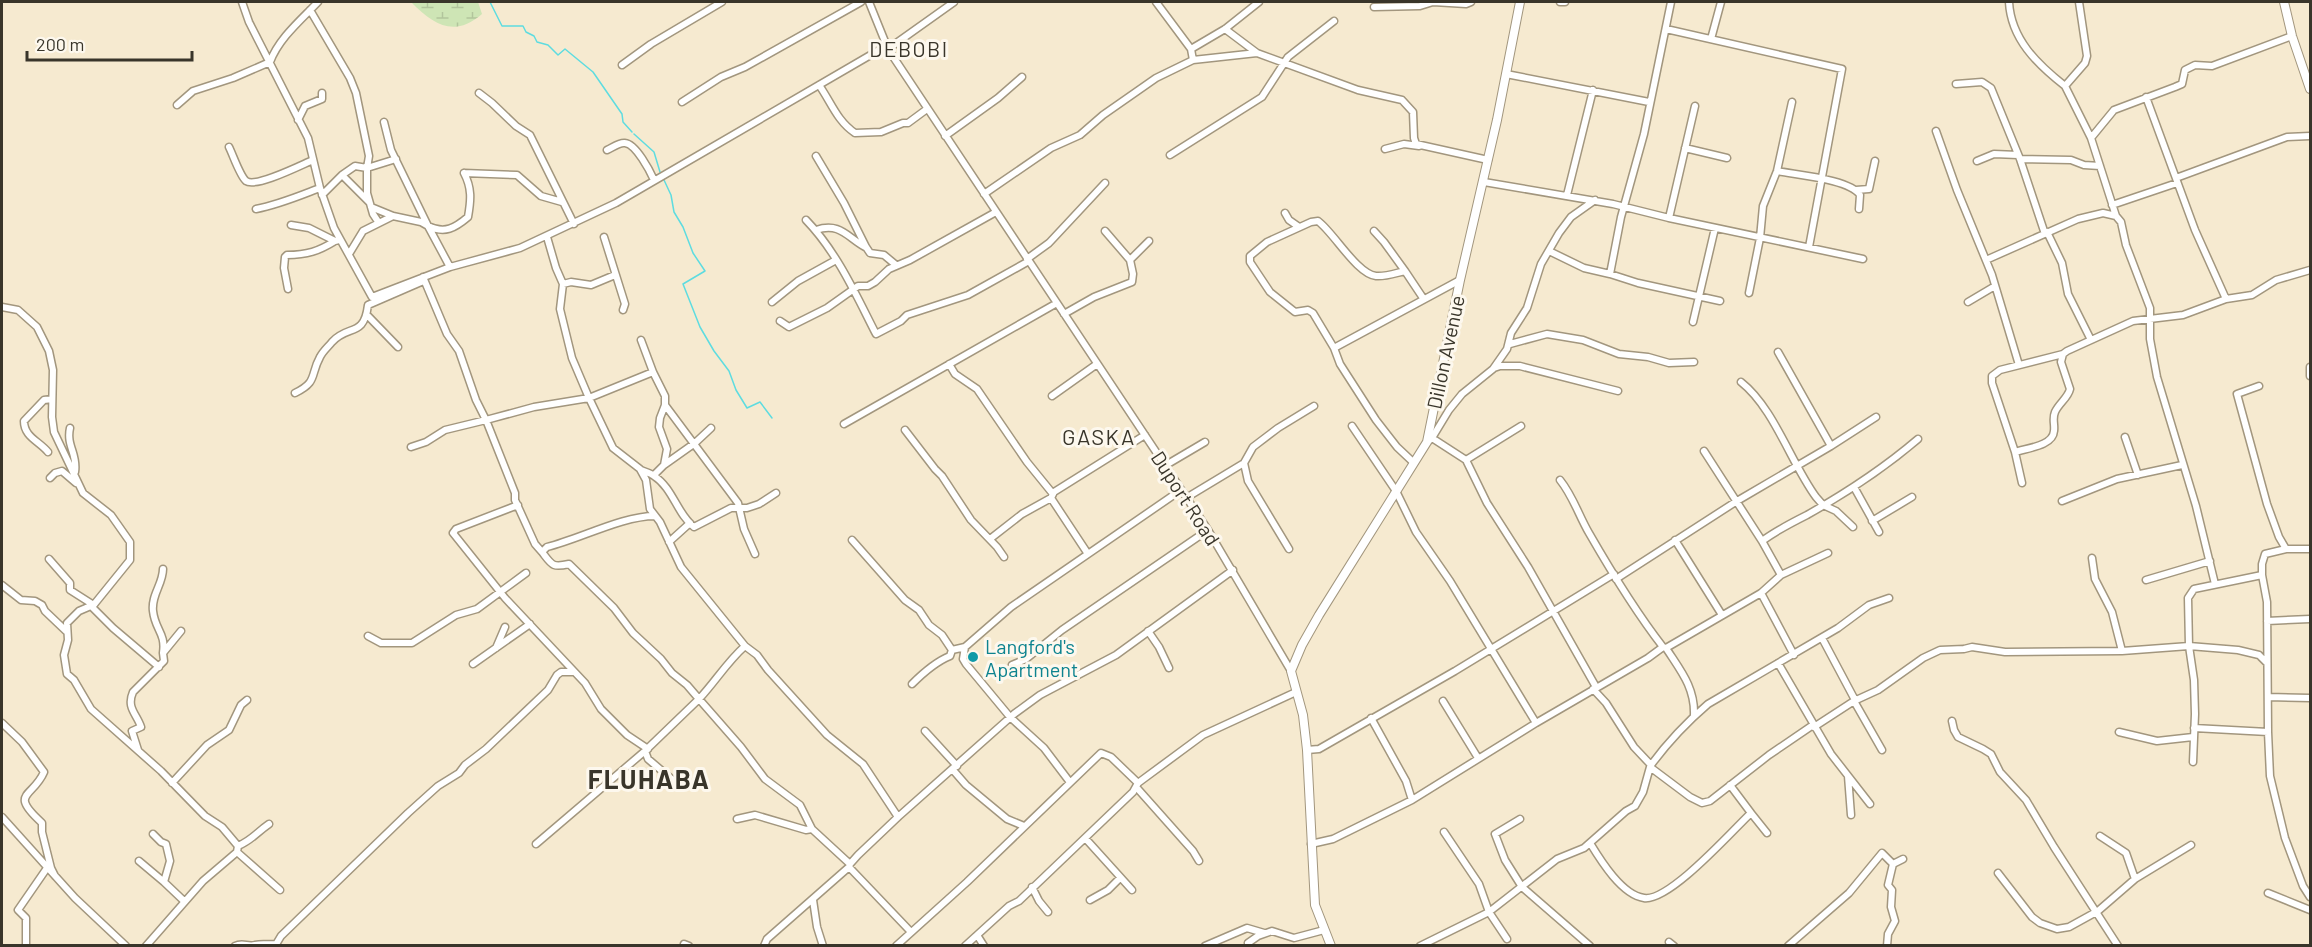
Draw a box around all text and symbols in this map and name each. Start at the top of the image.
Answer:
scale bar [27,24,192,62]
text: 200 m [36,33,84,55]
district label: DEBOBI [869,36,949,61]
street label: Dillon Avenue [1421,293,1469,411]
district label: GASKA [1062,423,1136,449]
street label: Duport Road [1147,446,1225,550]
place label: Langford's Apartment [985,634,1078,681]
marker: Langford's Apartment [966,650,980,664]
district label: FLUHABA [588,763,710,794]

